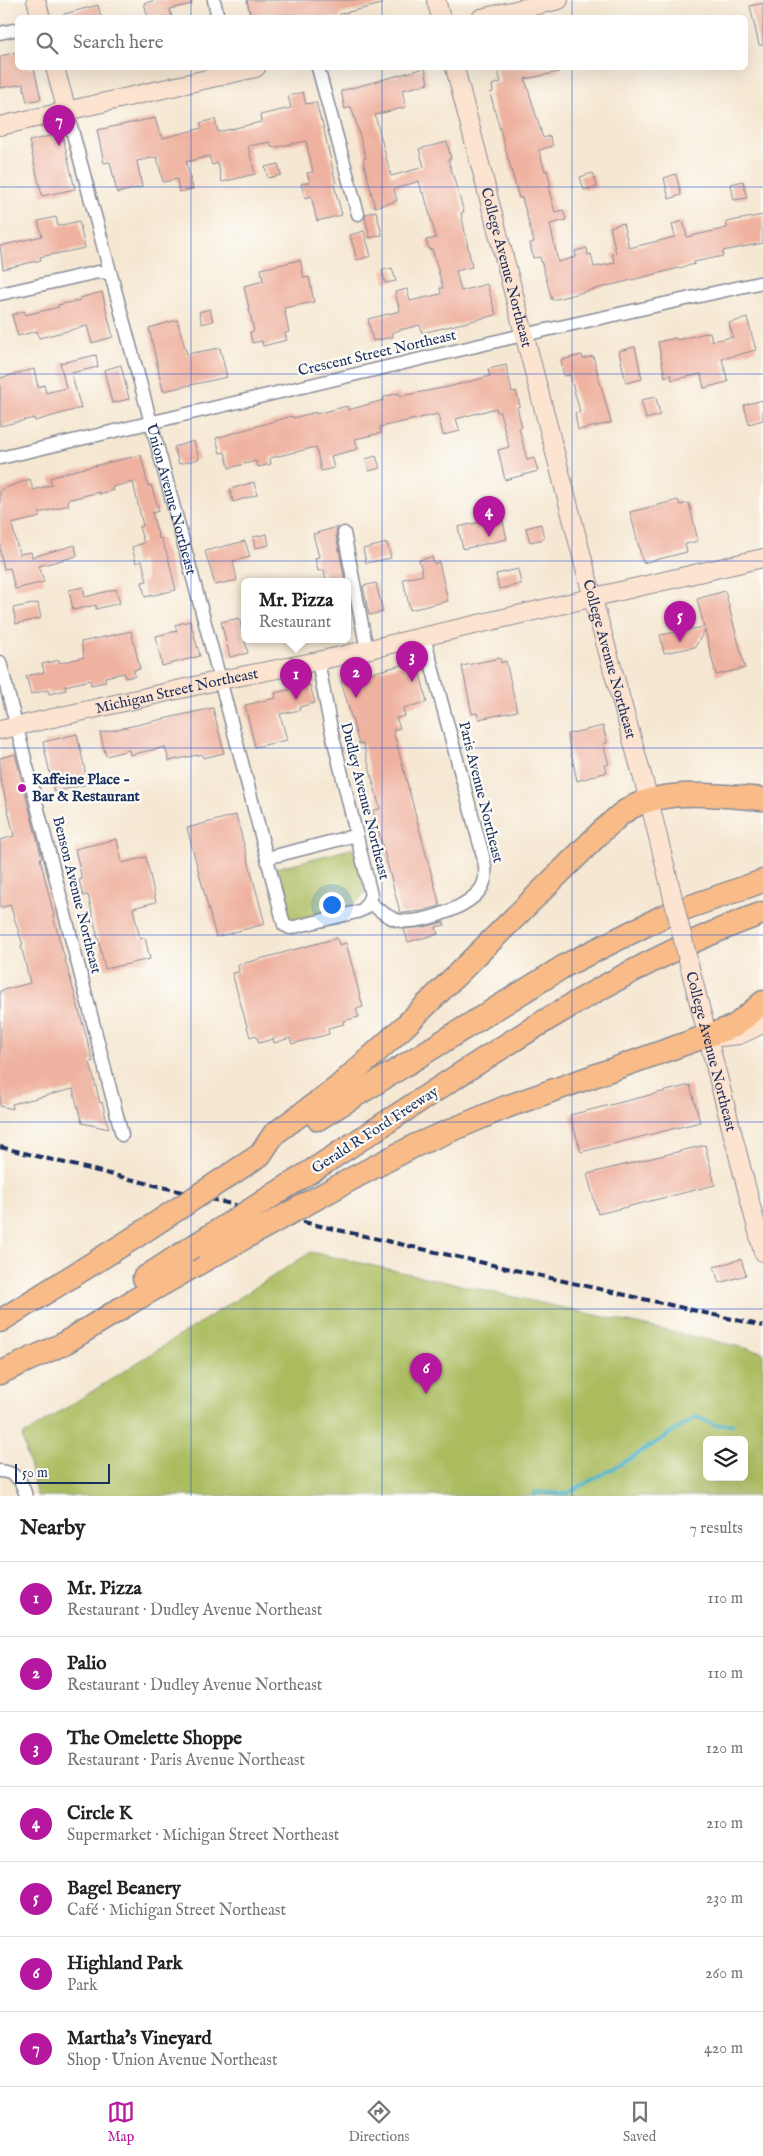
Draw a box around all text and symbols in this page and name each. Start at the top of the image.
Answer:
search box [15,15,748,70]
icon: search [33,29,61,57]
text: Search here [73,31,164,55]
pin: 7 [43,105,75,146]
street label: College Avenue Northeast [477,185,537,349]
street label: Crescent Street Northeast [296,326,458,380]
street label: Union Avenue Northeast [142,421,201,577]
pin: 4 [473,496,505,537]
street label: College Avenue Northeast [579,577,641,741]
popup [241,578,351,643]
text: Mr. Pizza [259,589,333,613]
pin: 5 [664,601,696,642]
text: Restaurant [259,613,331,633]
pin: 3 [396,641,428,682]
pin: 2 [340,657,372,698]
pin: 1 [280,659,312,700]
street label: Michigan Street Northeast [93,663,260,718]
street label: Paris Avenue Northeast [454,719,508,865]
street label: Dudley Avenue Northeast [336,720,394,882]
place label: Kaffeine Place - Bar & Restaurant [32,770,141,806]
marker: Kaffeine Place - Bar & Restaurant [16,782,28,794]
street label: Benson Avenue Northeast [48,814,106,976]
your location [319,892,345,918]
street label: College Avenue Northeast [682,969,741,1133]
street label: Gerald R Ford Freeway [308,1082,442,1178]
pin: 6 [410,1353,442,1394]
map controls [703,1436,748,1481]
button: layers [703,1436,748,1481]
scale bar [15,1461,110,1484]
text: 50 m [22,1464,48,1482]
text: Nearby [20,1515,85,1542]
text: 7 results [689,1519,743,1539]
text: Mr. Pizza [67,1577,142,1601]
text: 1 [33,1589,39,1609]
text: 110 m [707,1589,743,1609]
text: Restaurant · Dudley Avenue Northeast [67,1601,322,1621]
text: Palio [67,1652,107,1676]
text: 2 [32,1664,40,1684]
text: 110 m [707,1664,743,1684]
text: Restaurant · Dudley Avenue Northeast [67,1676,322,1696]
text: The Omelette Shoppe [67,1727,242,1751]
text: 3 [33,1739,39,1759]
text: 120 m [706,1739,743,1759]
text: Restaurant · Paris Avenue Northeast [67,1751,305,1771]
text: Circle K [67,1802,132,1826]
text: 4 [32,1814,40,1834]
text: 210 m [706,1814,743,1834]
text: Supermarket · Michigan Street Northeast [67,1826,339,1846]
text: Bagel Beanery [67,1877,181,1901]
text: 5 [33,1889,39,1909]
text: 230 m [706,1889,743,1909]
text: Café · Michigan Street Northeast [67,1901,286,1921]
text: Highland Park [67,1952,183,1976]
text: 6 [33,1964,39,1984]
text: 260 m [705,1964,743,1984]
text: Park [67,1976,97,1996]
text: Martha's Vineyard [67,2027,212,2051]
text: 7 [32,2039,40,2059]
text: 420 m [704,2039,743,2059]
text: Shop · Union Avenue Northeast [67,2051,277,2071]
tab: Map [107,2098,135,2146]
tab: Directions [348,2098,409,2146]
tab: Saved [623,2098,656,2146]

